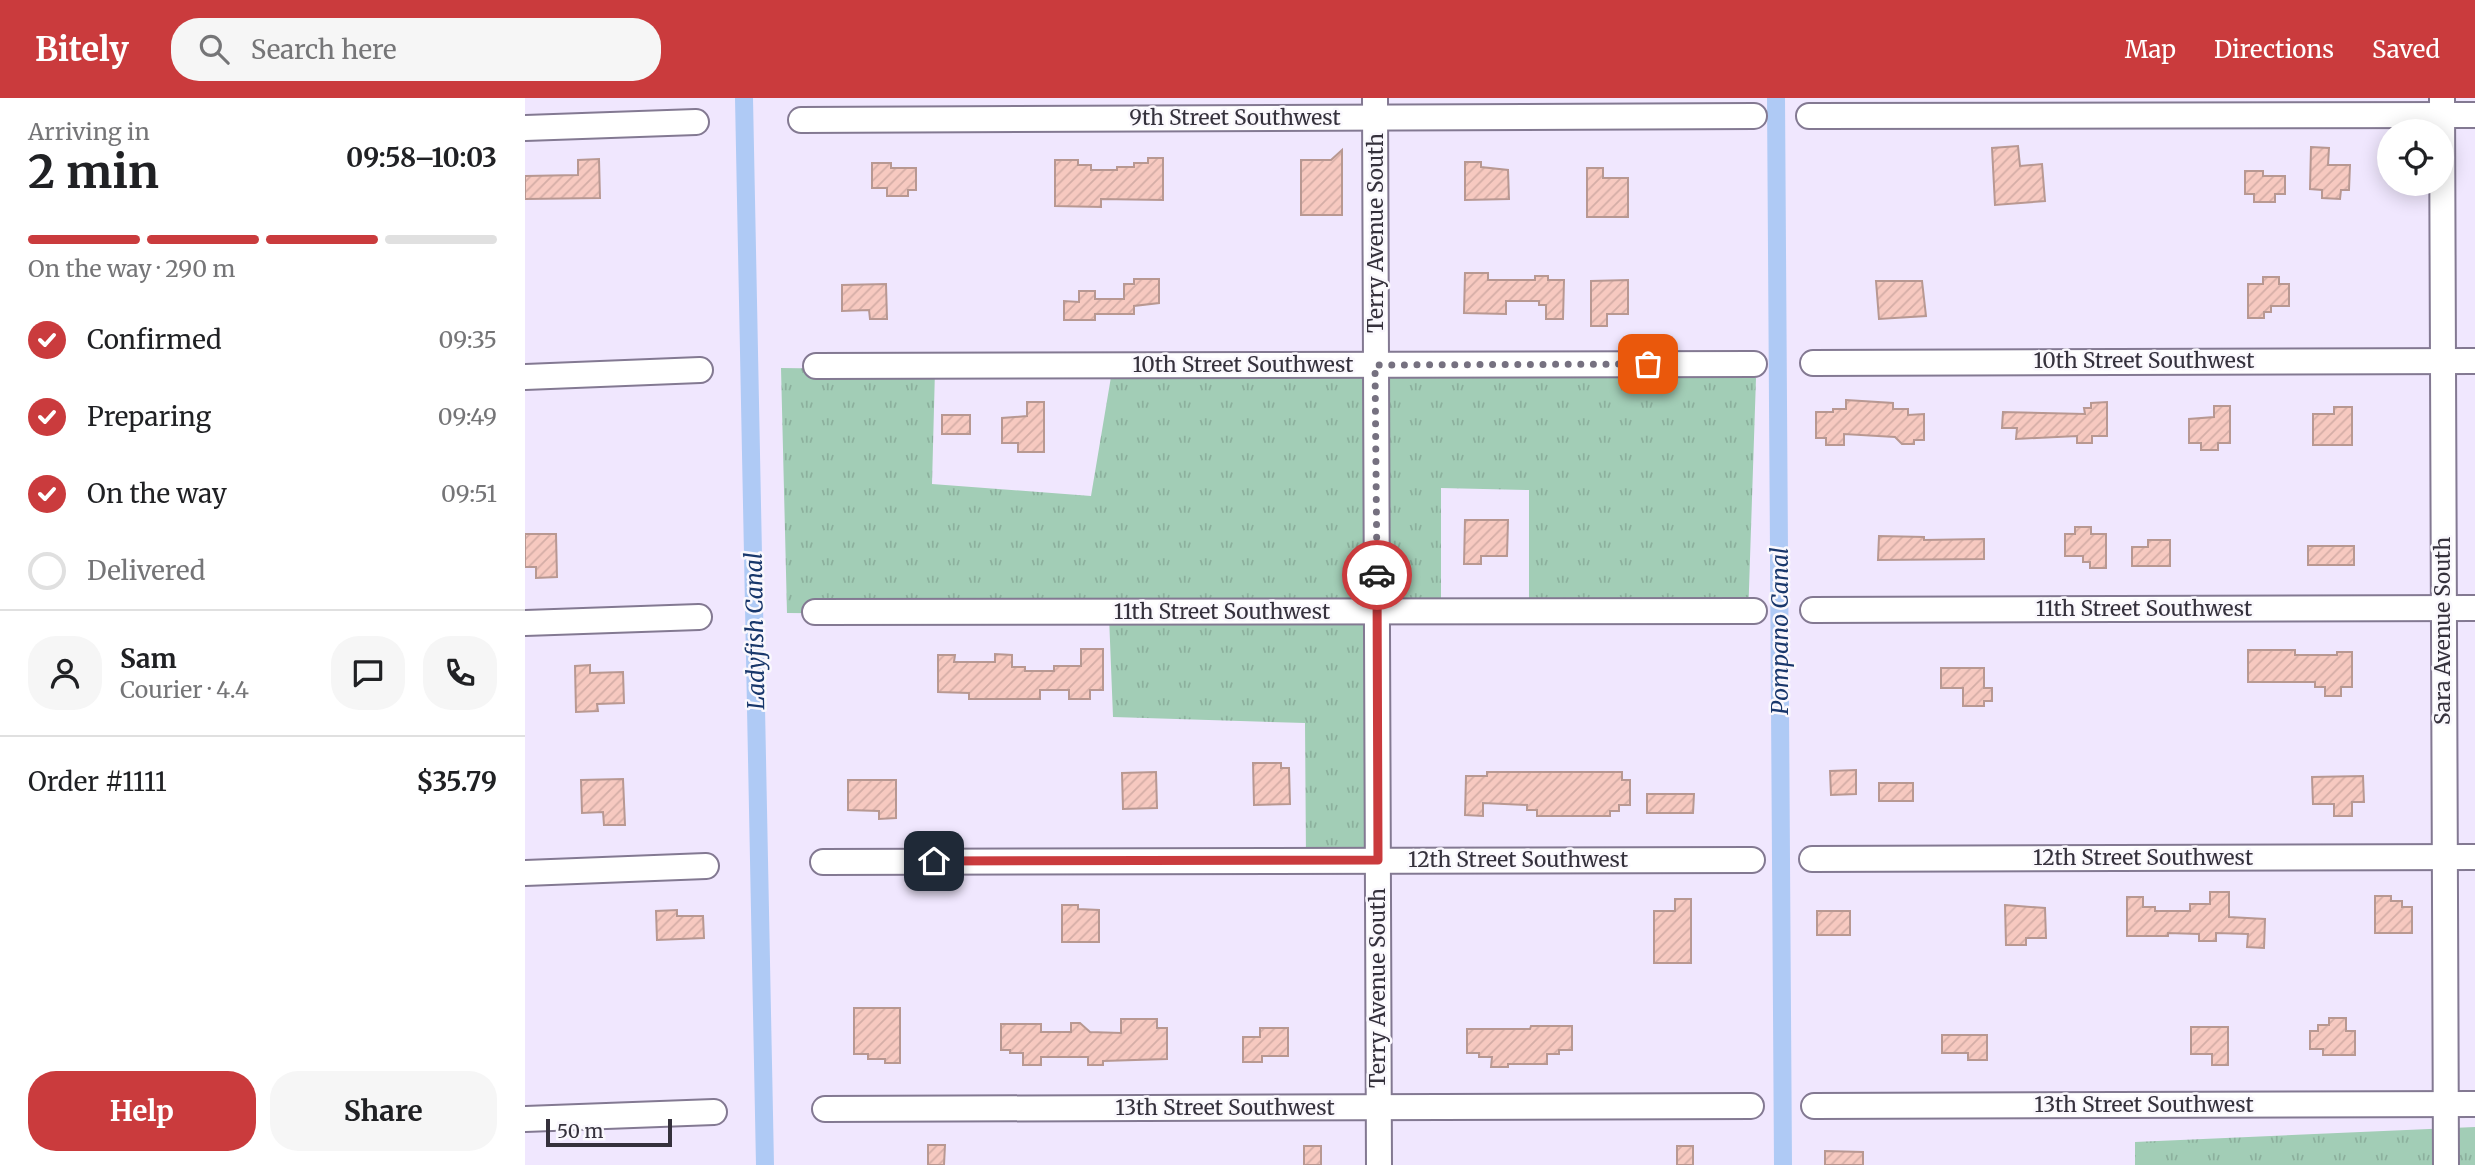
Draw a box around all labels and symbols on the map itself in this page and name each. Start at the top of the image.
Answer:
street label: 9th Street Southwest [1129,104,1341,131]
street label: Terry Avenue South [1362,133,1389,333]
pin [1618,334,1678,394]
street label: 10th Street Southwest [2034,347,2254,374]
street label: 10th Street Southwest [1133,351,1353,378]
street label: Sara Avenue South [2429,537,2456,725]
courier [1342,540,1412,610]
water label: Pompano Canal [1765,547,1794,715]
water label: Ladyfish Canal [739,552,770,710]
street label: 11th Street Southwest [2036,595,2252,622]
street label: 11th Street Southwest [1114,598,1330,625]
pin [904,831,964,891]
street label: 12th Street Southwest [2033,844,2253,871]
street label: 12th Street Southwest [1408,846,1628,873]
street label: Terry Avenue South [1364,888,1391,1088]
street label: 13th Street Southwest [2034,1091,2254,1118]
street label: 13th Street Southwest [1115,1094,1335,1121]
scale bar [546,1116,672,1148]

